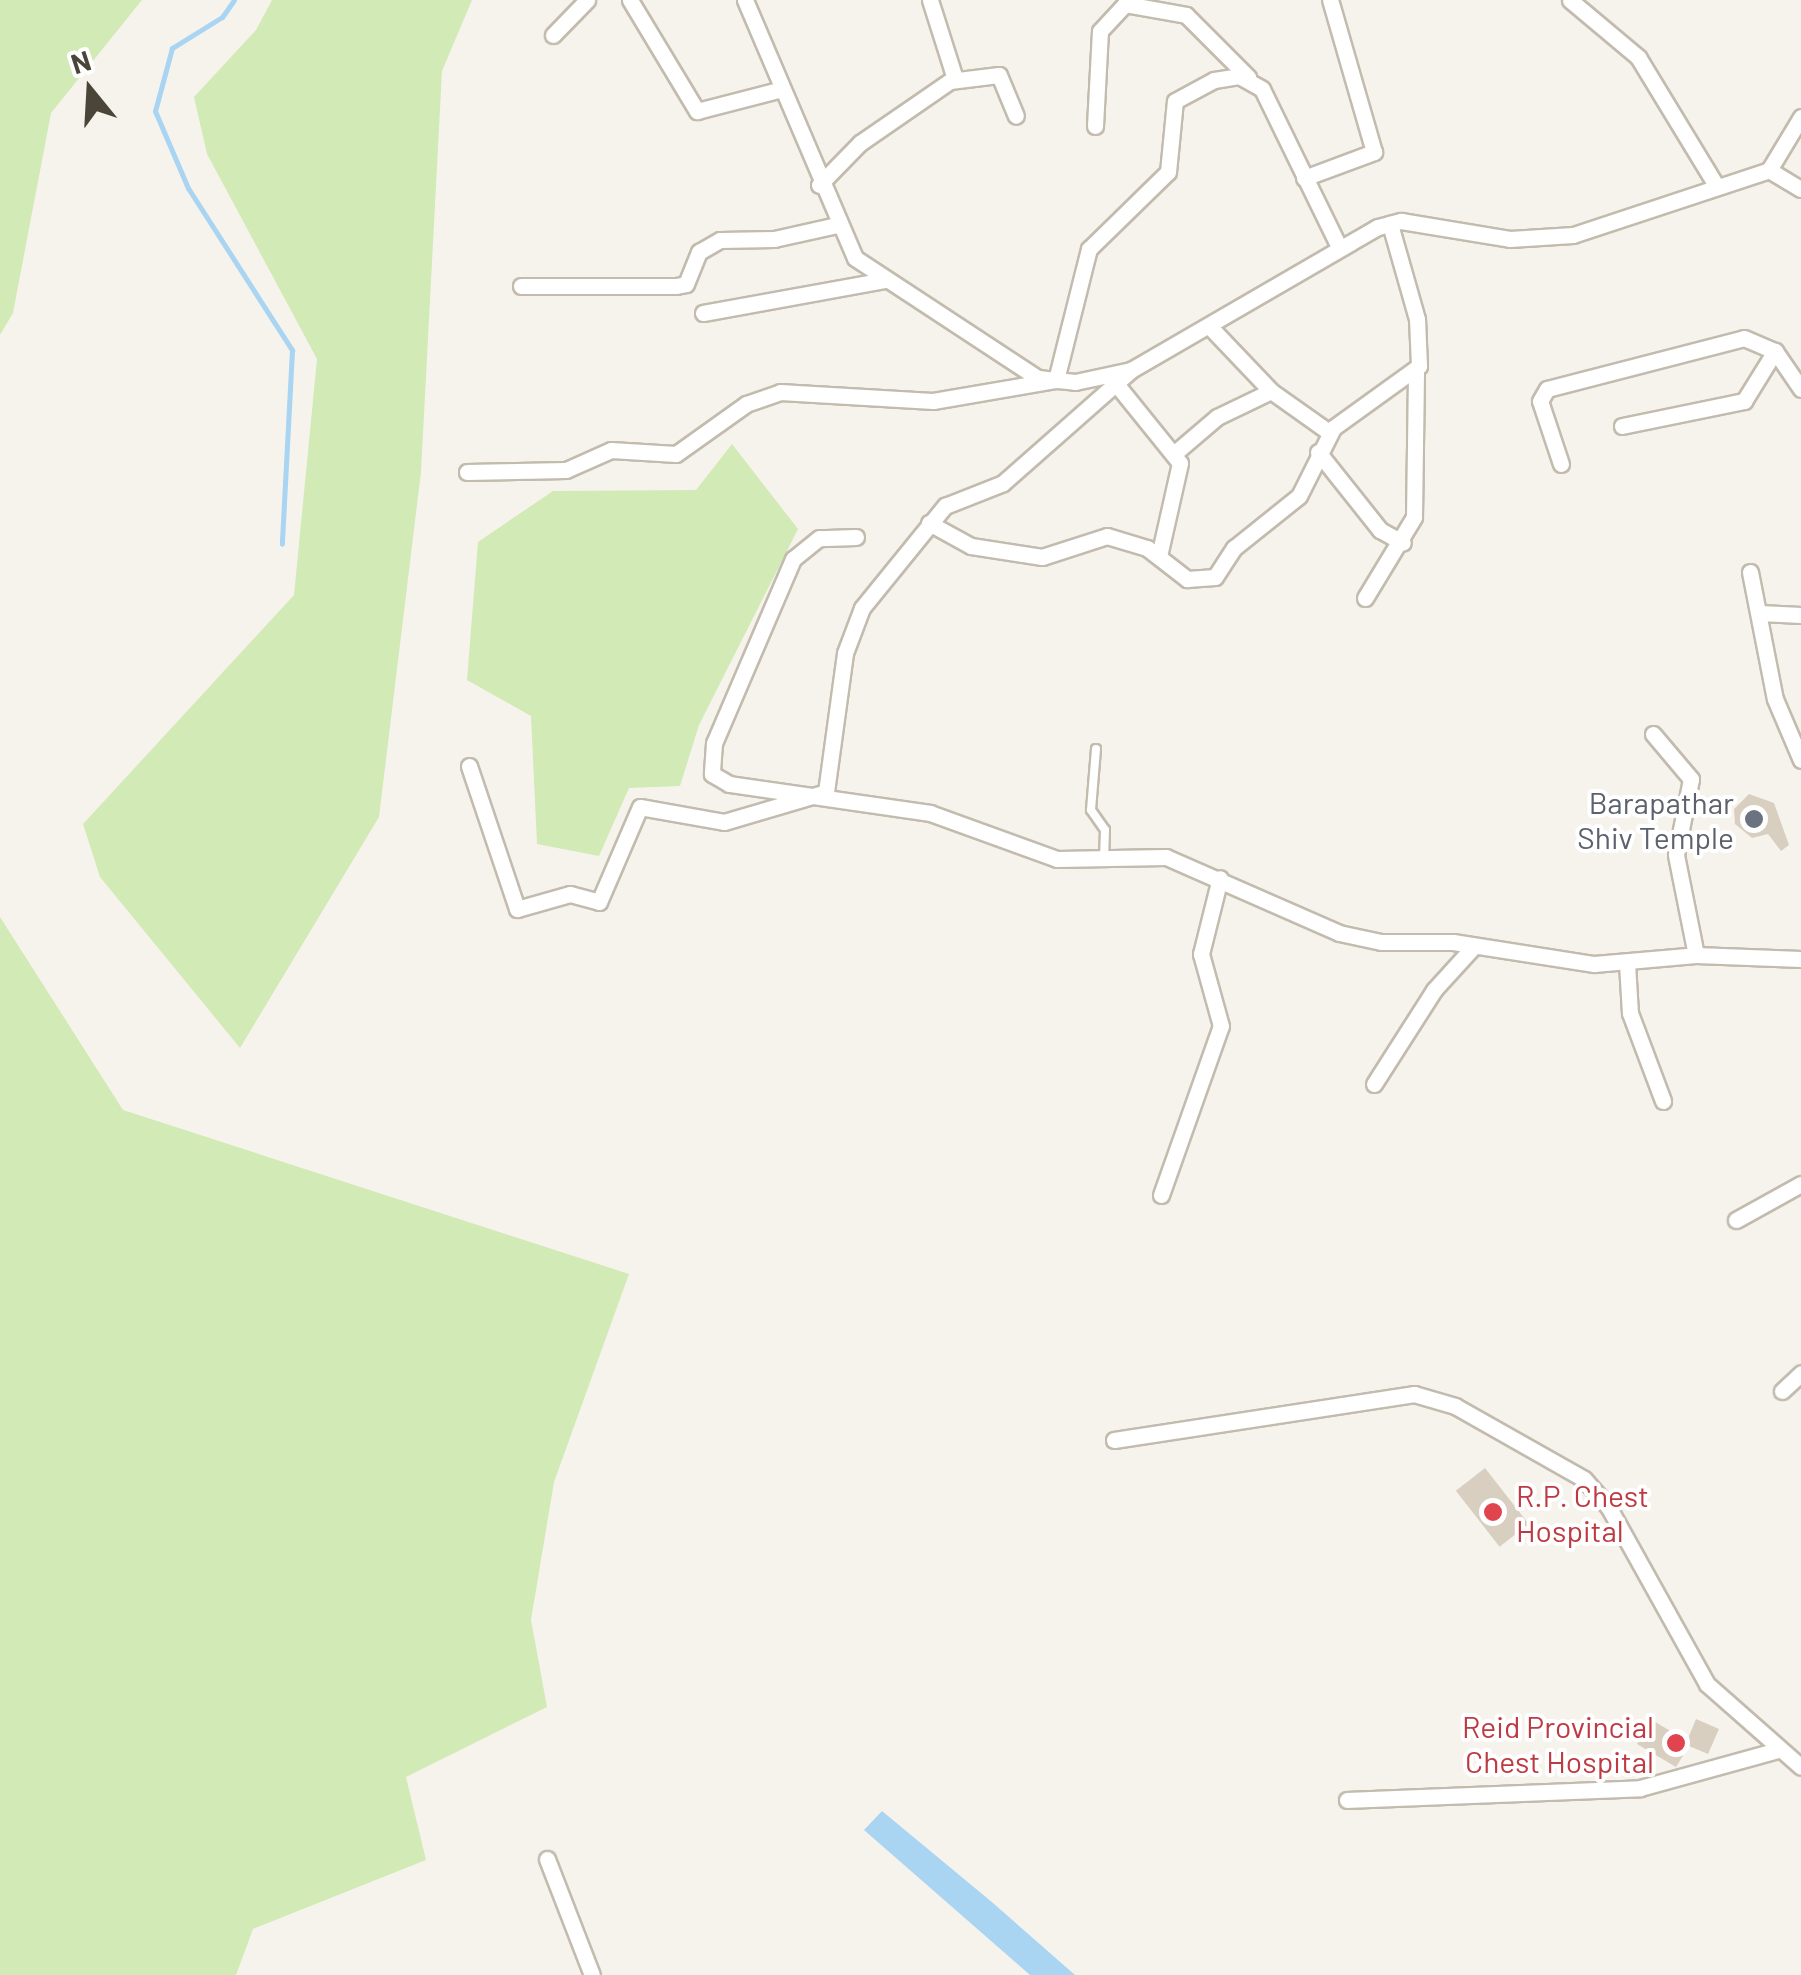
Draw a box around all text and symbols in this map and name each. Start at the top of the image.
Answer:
north arrow [40,40,140,140]
text: N [67,42,95,81]
place label: Barapathar Shiv Temple [1577,784,1734,854]
marker: Barapathar Shiv Temple [1743,808,1765,830]
place label: R.P. Chest Hospital [1516,1477,1649,1548]
marker: R.P. Chest Hospital [1480,1499,1506,1525]
place label: Reid Provincial Chest Hospital [1462,1708,1654,1778]
marker: Reid Provincial Chest Hospital [1663,1730,1689,1756]

